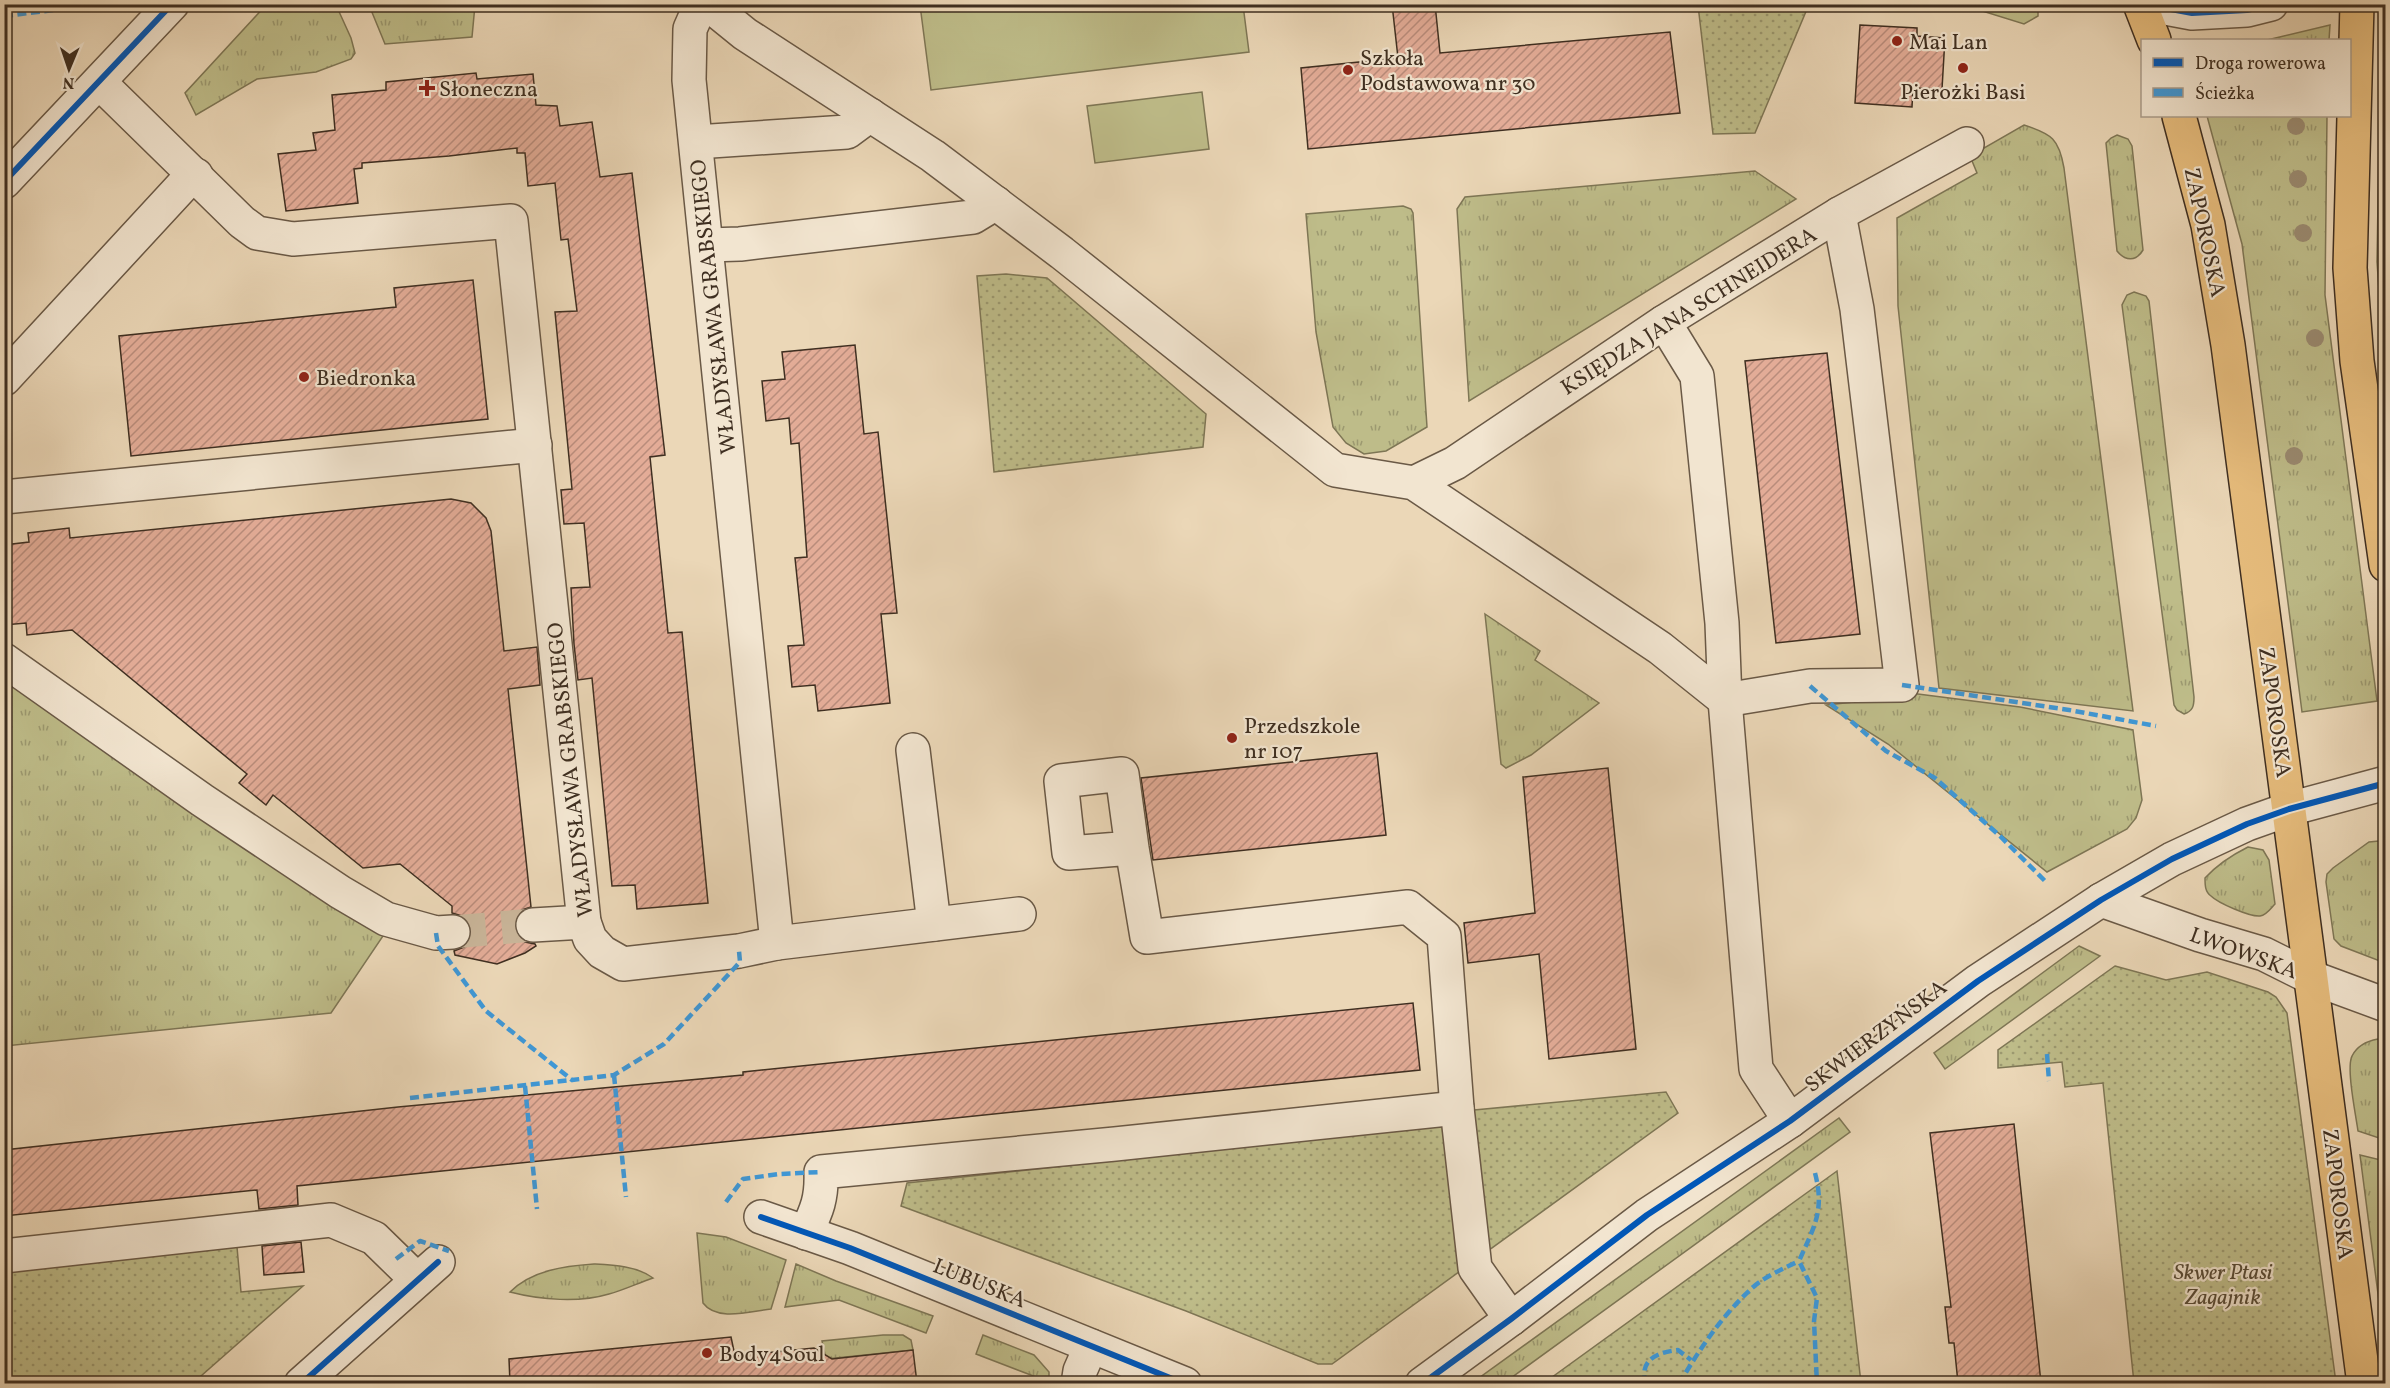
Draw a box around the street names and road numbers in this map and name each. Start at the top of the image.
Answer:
street label: WŁADYSŁAWA GRABSKIEGO [684,158,745,456]
street label: ZAPOROSKA [2175,165,2232,300]
street label: KSIĘDZA JANA SCHNEIDERA [1555,220,1823,404]
street label: WŁADYSŁAWA GRABSKIEGO [541,621,602,919]
street label: ZAPOROSKA [2249,645,2298,780]
street label: LWOWSKA [2185,921,2301,988]
street label: SKWIERZYŃSKA [1799,973,1954,1101]
street label: ZAPOROSKA [2313,1127,2360,1262]
street label: LUBUSKA [928,1252,1030,1317]

